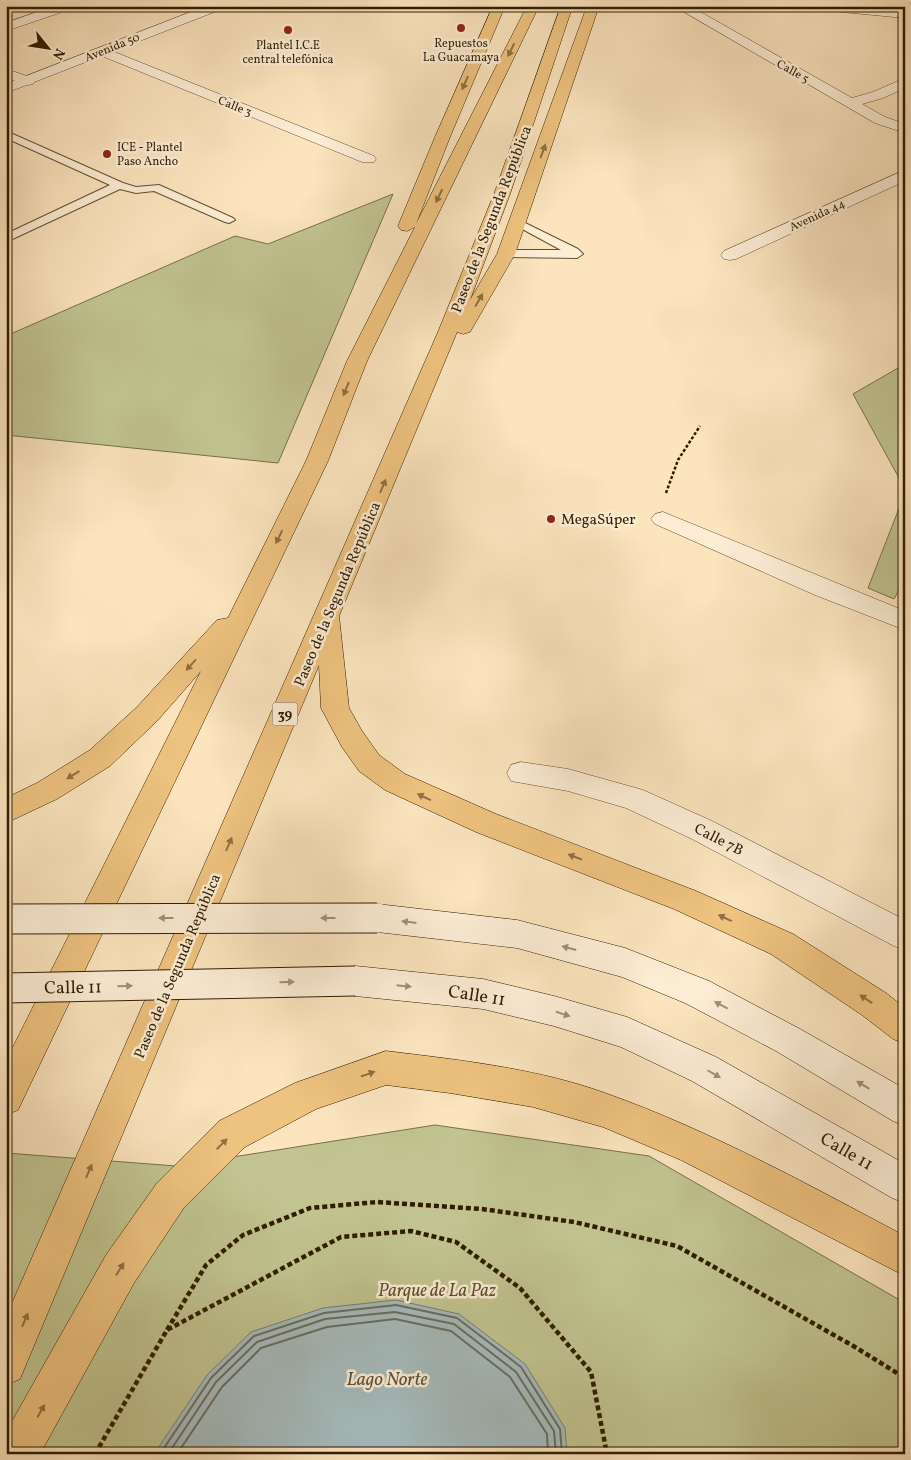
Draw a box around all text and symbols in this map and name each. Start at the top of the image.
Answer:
north arrow [22,22,72,72]
marker: Repuestos La Guacamaya [455,22,467,34]
marker: Plantel I.C.E central telefónica [282,24,294,36]
street label: Avenida 50 [82,30,142,66]
place label: Repuestos La Guacamaya [423,36,499,66]
place label: Plantel I.C.E central telefónica [242,38,334,68]
one-way arrow [507,43,515,57]
text: N [47,45,69,63]
street label: Calle 5 [773,56,812,87]
one-way arrow [461,76,469,90]
street label: Calle 3 [215,93,254,121]
street label: Paseo de la Segunda República [447,123,538,316]
place label: ICE - Plantel Paso Ancho [117,140,183,170]
one-way arrow [539,143,547,158]
marker: ICE - Plantel Paso Ancho [101,148,113,160]
one-way arrow [435,188,443,203]
street label: Avenida 44 [787,196,848,236]
one-way arrow [475,294,484,307]
one-way arrow [342,382,350,397]
one-way arrow [380,479,388,493]
street label: Paseo de la Segunda República [290,499,387,690]
place label: MegaSúper [561,510,636,531]
marker: MegaSúper [545,513,557,525]
one-way arrow [275,530,284,545]
one-way arrow [185,658,197,670]
road number: 39 [272,702,298,726]
one-way arrow [66,770,79,779]
one-way arrow [417,792,431,800]
street label: Calle 7B [690,819,747,862]
one-way arrow [226,837,234,851]
one-way arrow [567,853,582,861]
street label: Paseo de la Segunda República [130,871,227,1062]
one-way arrow [158,914,174,922]
one-way arrow [320,914,336,922]
one-way arrow [718,914,732,922]
one-way arrow [401,918,417,926]
one-way arrow [562,944,577,952]
street label: Calle 11 [44,975,102,1002]
one-way arrow [280,978,296,986]
street label: Calle 11 [446,980,507,1013]
one-way arrow [117,981,133,989]
one-way arrow [396,982,412,990]
one-way arrow [859,994,873,1004]
one-way arrow [714,1001,728,1009]
one-way arrow [556,1010,571,1018]
one-way arrow [360,1070,375,1077]
one-way arrow [707,1070,720,1079]
one-way arrow [856,1080,869,1089]
street label: Calle 11 [815,1127,877,1178]
one-way arrow [216,1138,228,1150]
one-way arrow [86,1163,94,1178]
one-way arrow [116,1263,125,1276]
park label: Parque de La Paz [378,1279,496,1304]
one-way arrow [22,1313,30,1327]
water label: Lago Norte [346,1367,428,1393]
one-way arrow [36,1405,45,1418]

